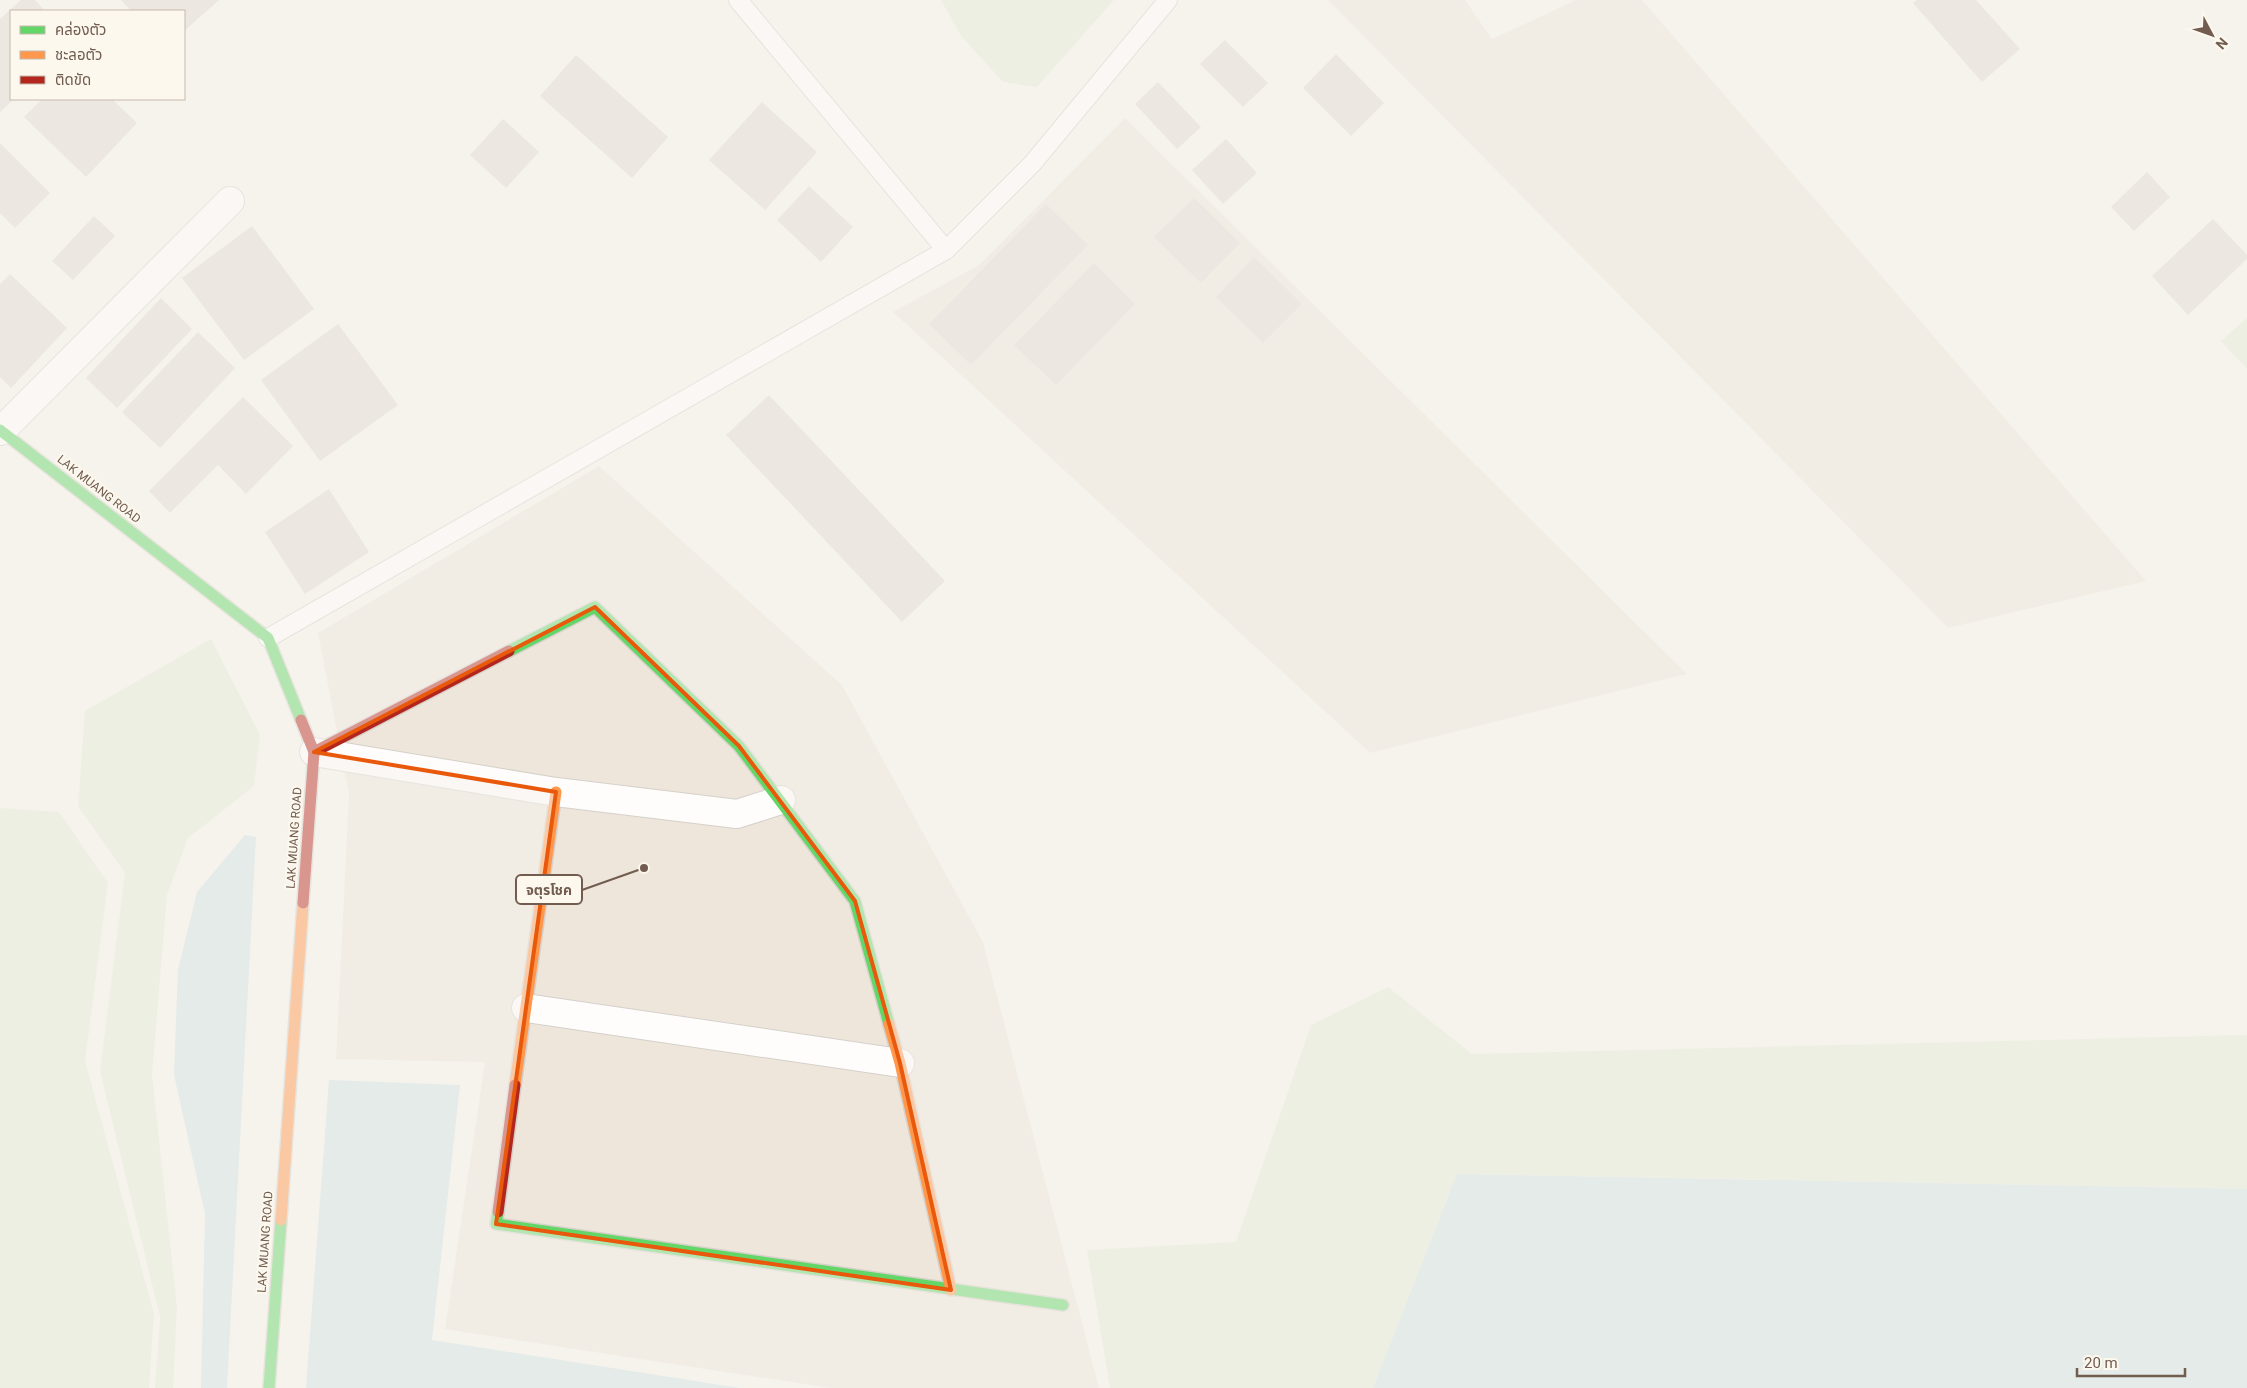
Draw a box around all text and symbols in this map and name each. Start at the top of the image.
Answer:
legend [10,10,185,100]
north arrow [2187,10,2237,60]
text: คล่องตัว [55,21,106,39]
text: N [2213,35,2231,53]
text: ชะลอตัว [55,46,102,64]
text: ติดขัด [55,71,91,89]
street label: LAK MUANG ROAD [55,452,144,526]
street label: LAK MUANG ROAD [283,787,305,889]
callout: จตุรโชค [516,875,582,904]
text: จตุรโชค [526,882,572,899]
street label: LAK MUANG ROAD [254,1191,276,1293]
scale bar [2077,1346,2184,1378]
text: 20 m [2084,1354,2118,1372]

